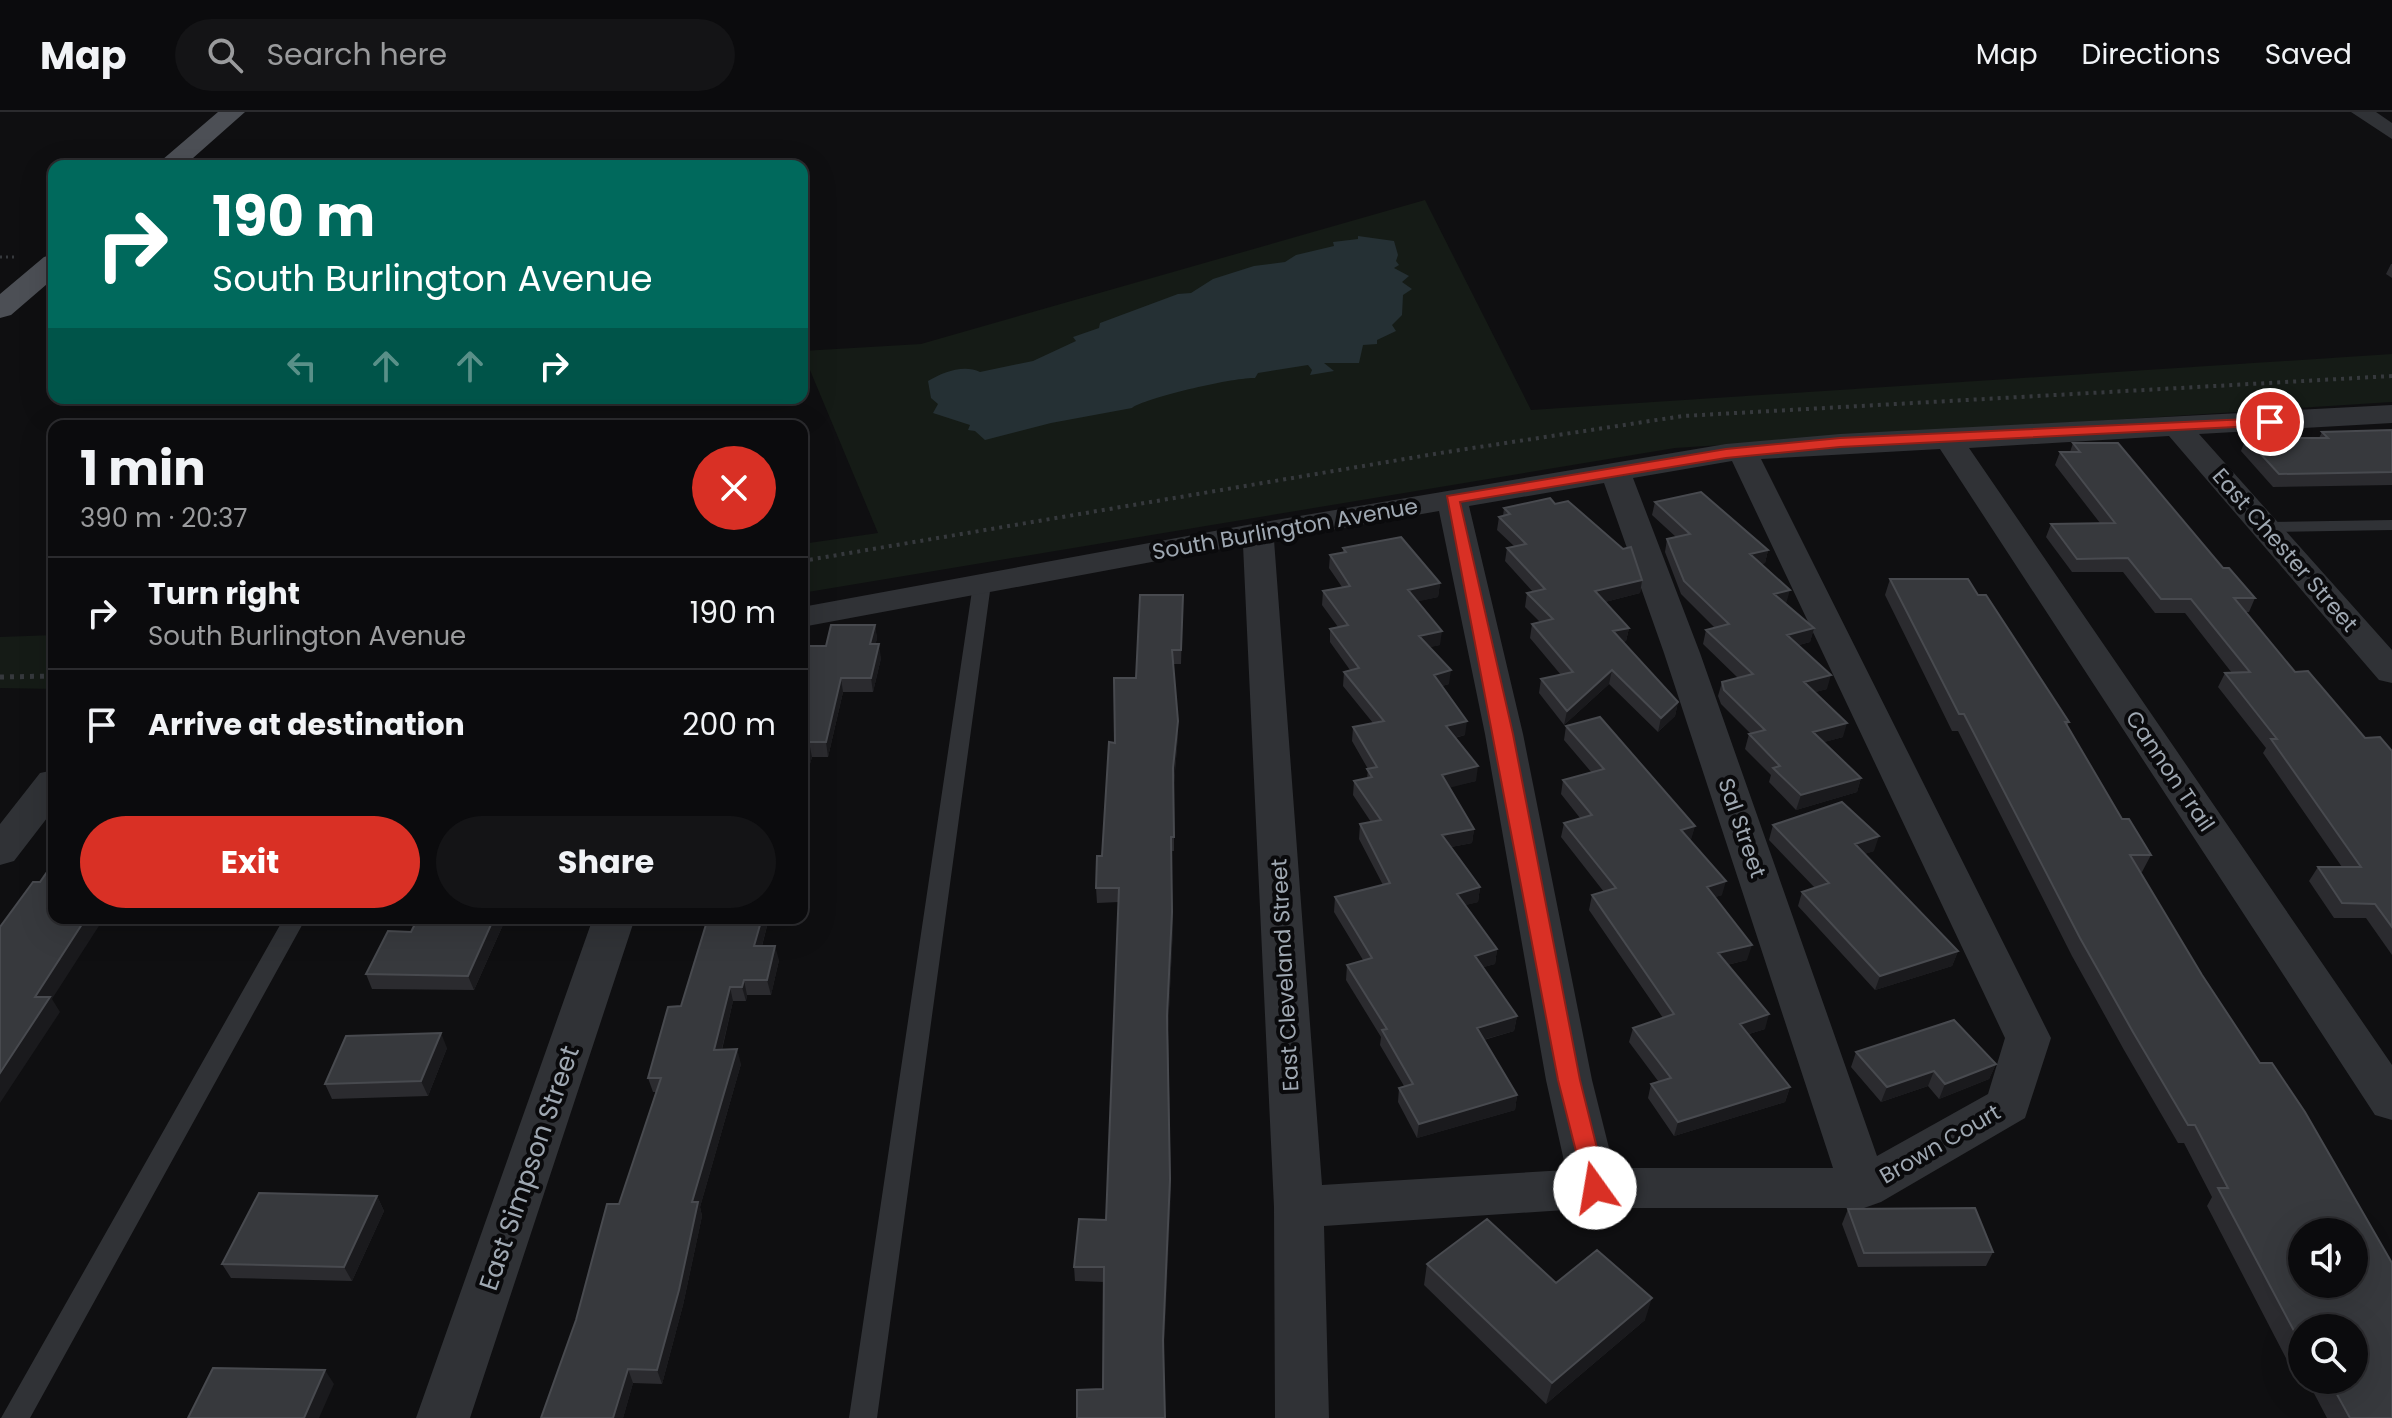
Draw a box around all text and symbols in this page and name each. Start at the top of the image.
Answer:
search box [175,19,735,91]
text: Map [40,29,127,82]
icon: search [203,33,247,77]
text: Search here [267,33,447,76]
text: Map [1976,35,2038,74]
text: Directions [2082,35,2221,74]
text: Saved [2265,35,2352,74]
text: 190 m [212,177,375,256]
icon: right [80,192,184,296]
text: South Burlington Avenue [212,253,653,304]
icon: left [280,344,324,388]
icon: ahead [364,344,408,388]
icon: ahead [448,344,492,388]
icon: right [532,344,576,388]
pin [2236,388,2304,456]
icon: arrive [2248,400,2292,444]
text: 1 min [80,435,206,502]
button: close [692,446,776,530]
street label: East Chester Street [2205,461,2365,639]
street label: South Burlington Avenue [1150,490,1420,568]
text: 390 m · 20:37 [80,500,247,536]
text: Turn right [148,572,300,615]
icon: right [80,591,124,635]
text: 190 m [690,591,776,634]
text: South Burlington Avenue [148,618,466,654]
icon: arrive [80,703,124,747]
text: Arrive at destination [148,703,465,746]
text: 200 m [682,703,776,746]
street label: Cannon Trail [2118,704,2222,838]
street label: Sal Street [1710,774,1774,882]
button: Exit [80,816,420,908]
button: Share [436,816,776,908]
street label: East Cleveland Street [1263,858,1307,1092]
street label: East Simpson Street [470,1041,588,1295]
street label: Brown Court [1874,1097,2006,1191]
position arrow [1553,1146,1637,1230]
map controls [2288,1218,2368,1394]
button: sound [2288,1218,2368,1298]
button: search [2288,1314,2368,1394]

